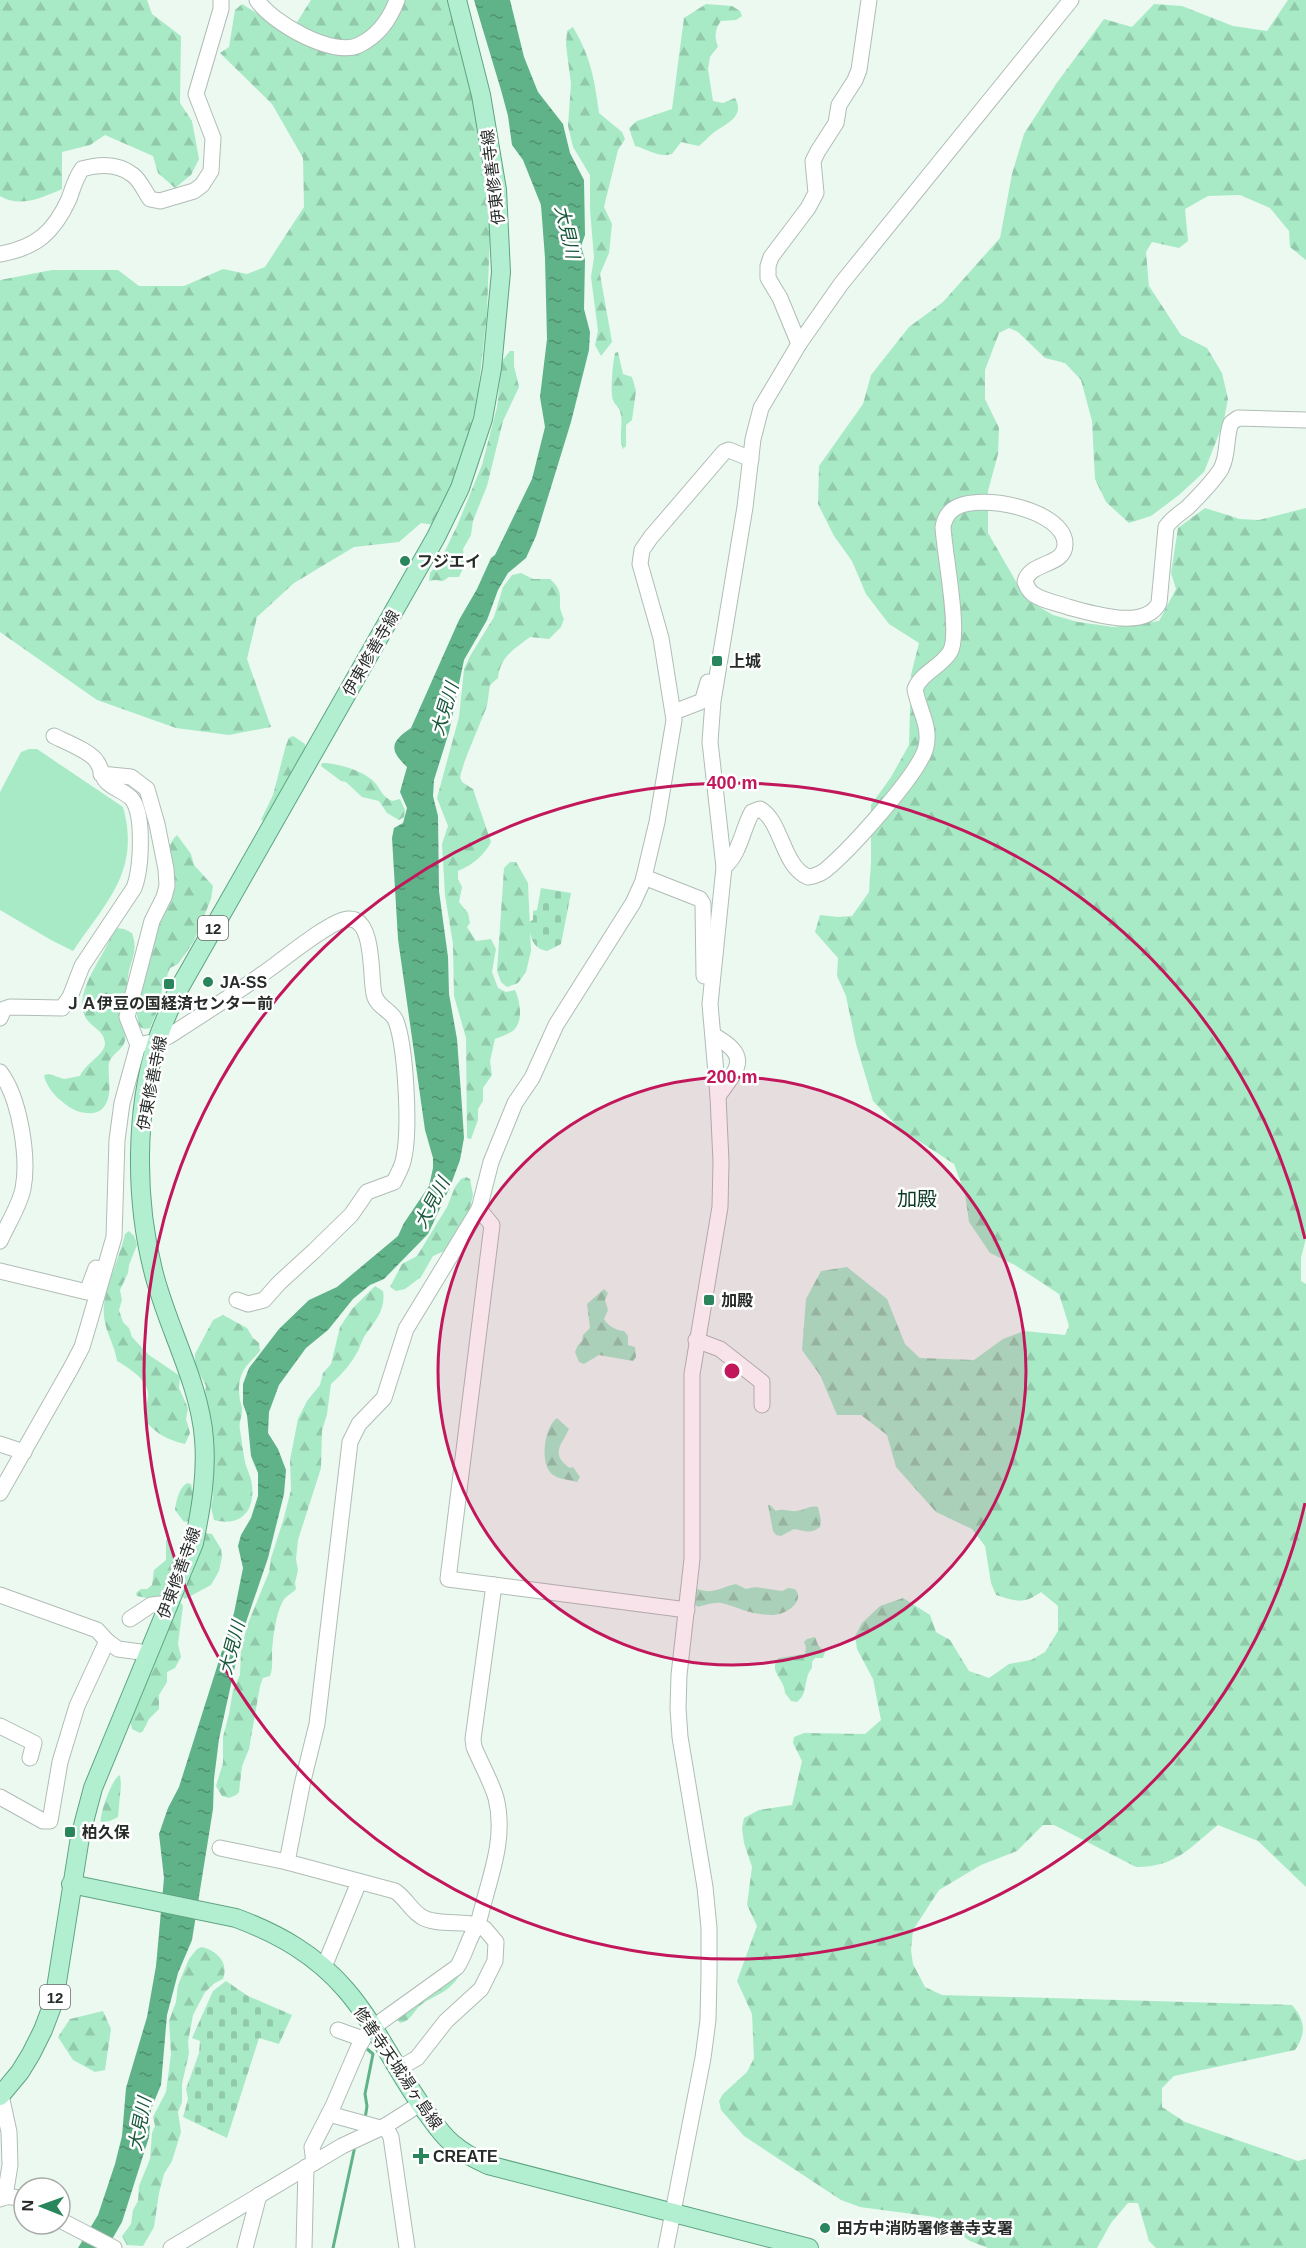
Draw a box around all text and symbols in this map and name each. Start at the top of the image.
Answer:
street label: 伊東修善寺線 [479,128,507,226]
water label: 大見川 [551,203,583,263]
place label: フジエイ [417,553,481,570]
marker: フジエイ [398,554,412,568]
street label: 伊東修善寺線 [340,607,402,699]
place label: 上城 [729,652,761,670]
marker: 上城 [710,654,724,668]
water label: 大見川 [428,678,463,738]
text: 400 m [706,773,758,793]
road number: 12 [198,916,228,940]
place label: JA-SS [220,974,267,991]
marker: JA-SS [201,975,215,989]
marker: ＪＡ伊豆の国経済センター前 [162,977,176,991]
place label: ＪＡ伊豆の国経済センター前 [65,995,273,1012]
street label: 伊東修善寺線 [134,1034,170,1132]
text: 200 m [706,1067,758,1087]
water label: 大見川 [410,1173,454,1232]
district label: 加殿 [897,1188,937,1210]
place label: 加殿 [721,1292,753,1309]
marker: 加殿 [702,1293,716,1307]
centre of rings [722,1361,742,1381]
street label: 伊東修善寺線 [155,1525,203,1621]
water label: 大見川 [215,1617,249,1677]
place label: 柏久保 [82,1824,130,1841]
marker: 柏久保 [63,1825,77,1839]
road number: 12 [40,1985,70,2009]
street label: 修善寺天城湯ヶ島線 [351,2004,445,2132]
water label: 大見川 [125,2094,155,2152]
place label: CREATE [433,2148,498,2165]
marker: CREATE [414,2149,428,2163]
north arrow [12,2176,72,2236]
text: N [19,2200,36,2212]
place label: 田方中消防署修善寺支署 [837,2220,1013,2237]
marker: 田方中消防署修善寺支署 [818,2221,832,2235]

